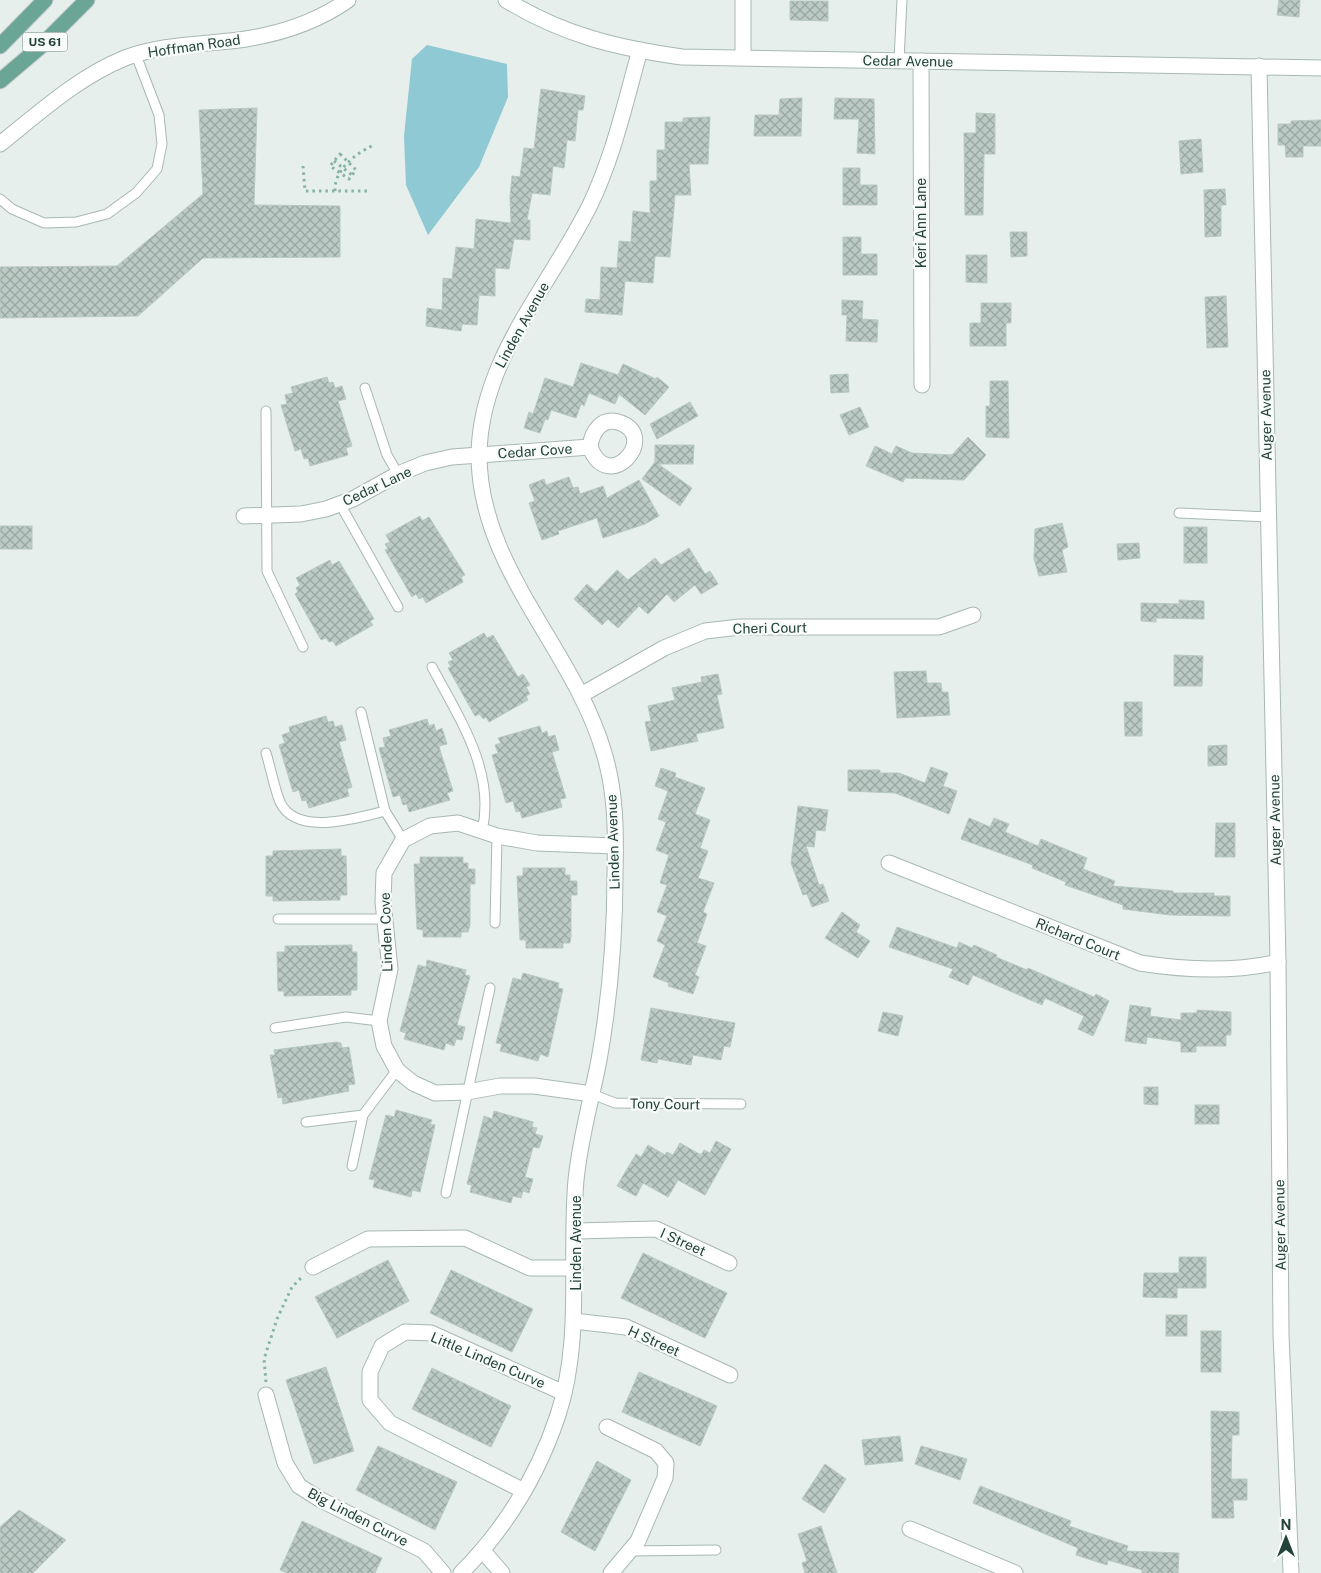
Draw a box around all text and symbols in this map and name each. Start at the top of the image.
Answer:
road number: US 61 [22,32,68,52]
street label: Hoffman Road [147,32,241,60]
street label: Cedar Avenue [863,52,953,70]
street label: Keri Ann Lane [913,178,929,268]
street label: Linden Avenue [492,279,552,371]
street label: Auger Avenue [1257,369,1275,461]
street label: Cedar Cove [497,440,573,462]
street label: Cedar Lane [340,463,414,509]
street label: Cheri Court [733,619,807,637]
street label: Auger Avenue [1266,774,1284,866]
street label: Linden Avenue [603,794,623,890]
street label: Linden Cove [377,892,395,972]
street label: Richard Court [1033,915,1123,963]
street label: Tony Court [630,1095,700,1113]
street label: Auger Avenue [1271,1179,1289,1271]
street label: Linden Avenue [568,1195,584,1291]
street label: I Street [658,1225,708,1259]
street label: H Street [626,1323,682,1359]
street label: Little Linden Curve [428,1329,548,1391]
street label: Big Linden Curve [305,1485,411,1549]
north arrow [1261,1513,1311,1563]
text: N [1281,1517,1291,1533]

